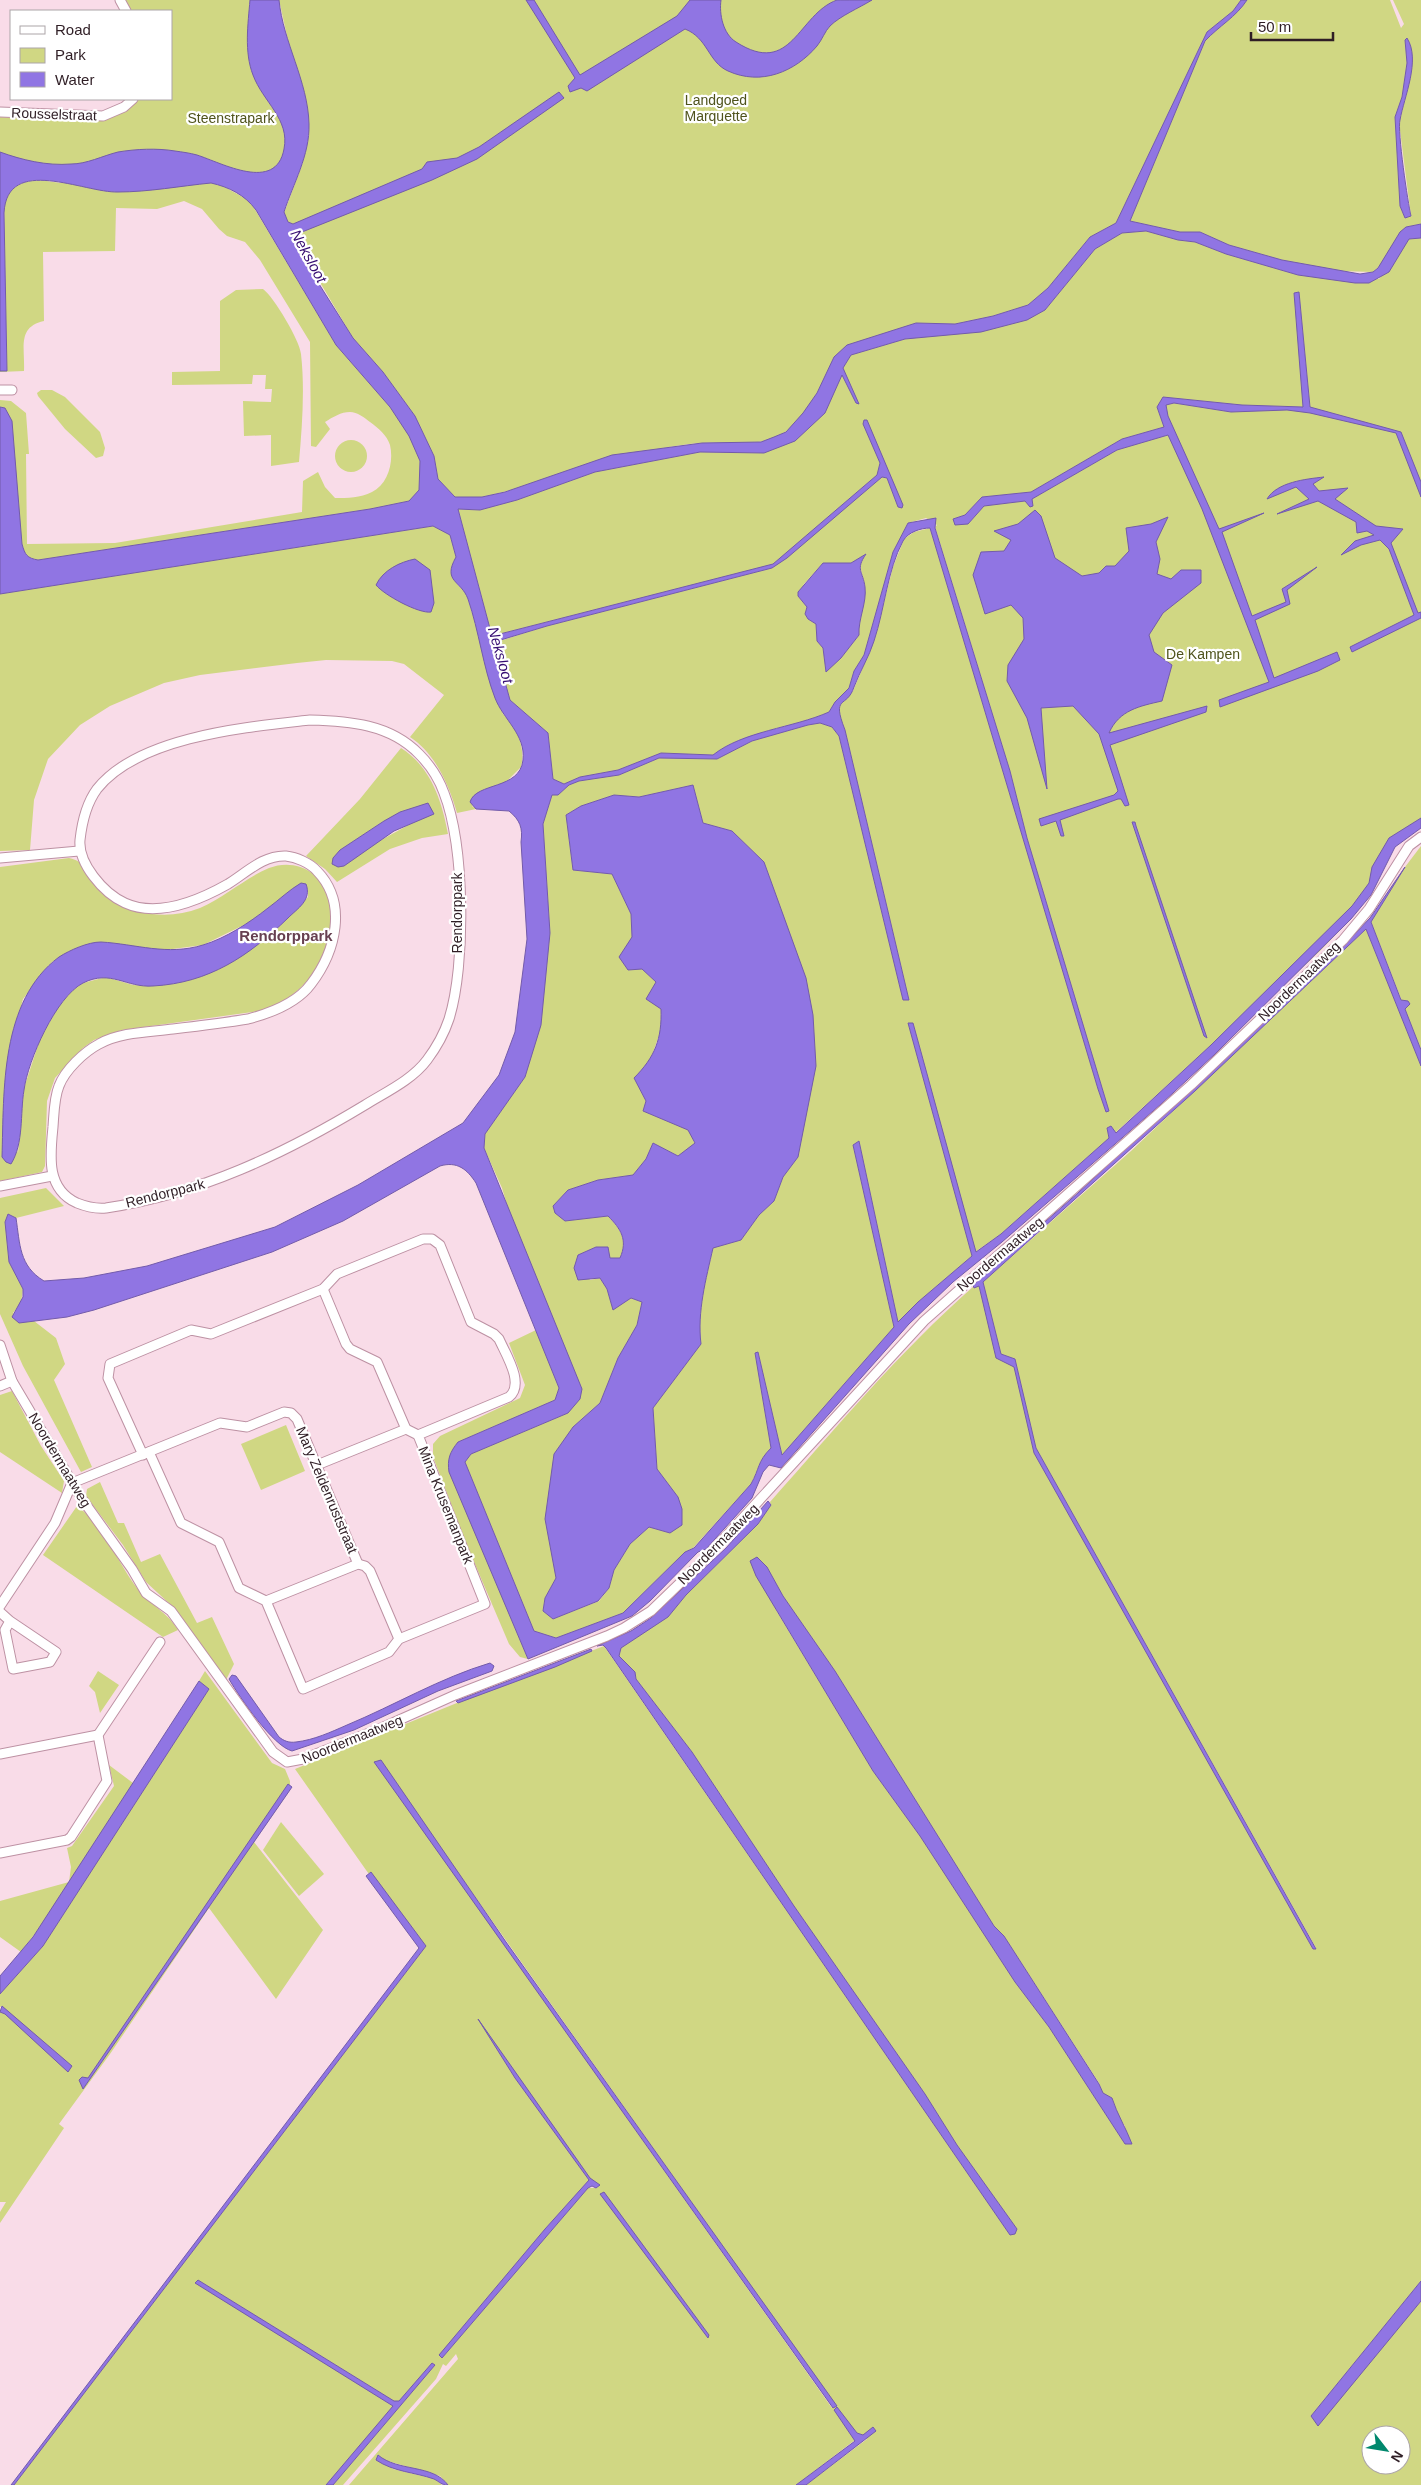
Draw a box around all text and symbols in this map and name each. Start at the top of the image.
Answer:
legend [10,10,172,100]
scale bar [1251,10,1334,42]
text: 50 m [1258,18,1291,35]
text: Road [55,21,91,38]
text: Park [55,46,86,63]
text: Water [55,71,94,88]
park label: Landgoed Marquette [684,92,748,124]
street label: Rousselstraat [11,105,97,123]
park label: Steenstrapark [187,110,276,126]
water label: Neksloot [287,226,331,286]
water label: Neksloot [485,625,517,686]
park label: De Kampen [1166,646,1240,662]
street label: Rendorppark [449,872,465,953]
district label: Rendorppark [239,927,333,944]
street label: Noordermaatweg [1255,938,1343,1024]
street label: Rendorppark [124,1175,207,1211]
street label: Noordermaatweg [954,1213,1046,1295]
street label: Noordermaatweg [25,1410,95,1510]
street label: Mary Zeldenruststraat [293,1424,361,1556]
street label: Mina Krusemanpark [415,1444,477,1567]
street label: Noordermaatweg [674,1500,762,1588]
street label: Noordermaatweg [299,1711,405,1767]
north arrow [1361,2425,1411,2475]
text: N [1388,2448,1407,2465]

